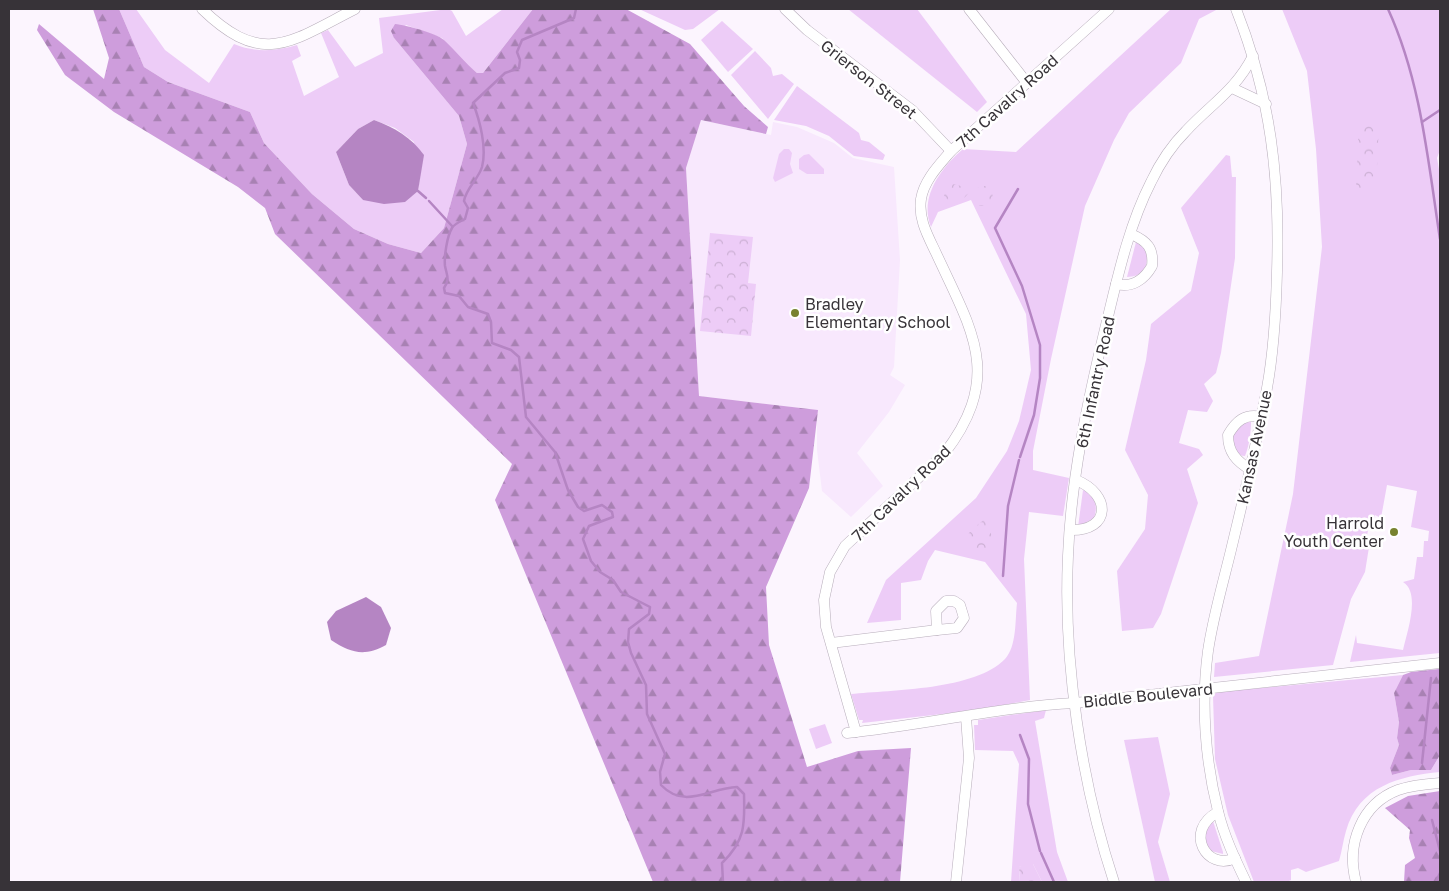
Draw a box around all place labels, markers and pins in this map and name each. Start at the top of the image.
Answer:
place label: Bradley Elementary School [805,294,950,332]
marker: Bradley Elementary School [789,307,801,319]
place label: Harrold Youth Center [1284,513,1384,551]
marker: Harrold Youth Center [1388,526,1400,538]

